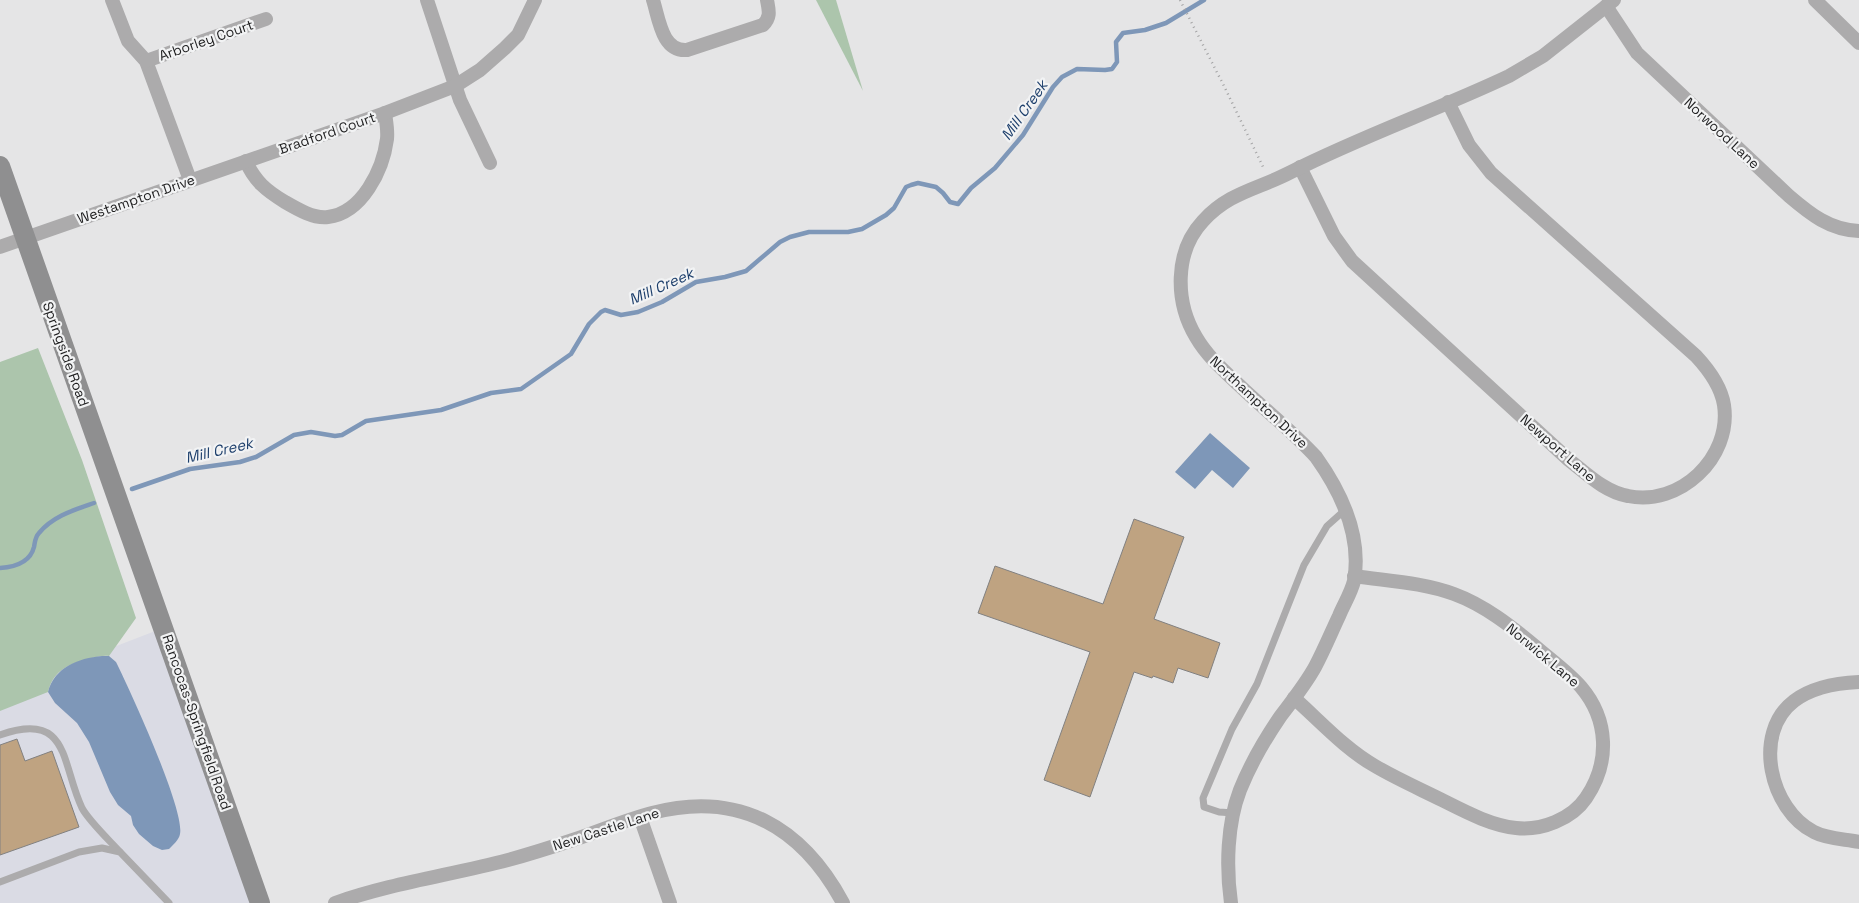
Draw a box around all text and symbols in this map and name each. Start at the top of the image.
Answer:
street label: Arborley Court [156,15,256,65]
water label: Mill Creek [997,75,1053,144]
street label: Norwood Lane [1680,93,1764,173]
street label: Bradford Court [276,108,378,158]
street label: Westampton Drive [75,170,197,228]
water label: Mill Creek [626,263,698,309]
street label: Springside Road [39,299,93,409]
street label: Northampton Drive [1206,352,1312,452]
street label: Newport Lane [1517,410,1599,486]
water label: Mill Creek [183,433,256,467]
street label: Norwick Lane [1503,619,1583,691]
street label: Rancocas-Springfield Road [158,632,236,812]
street label: New Castle Lane [551,803,661,855]

